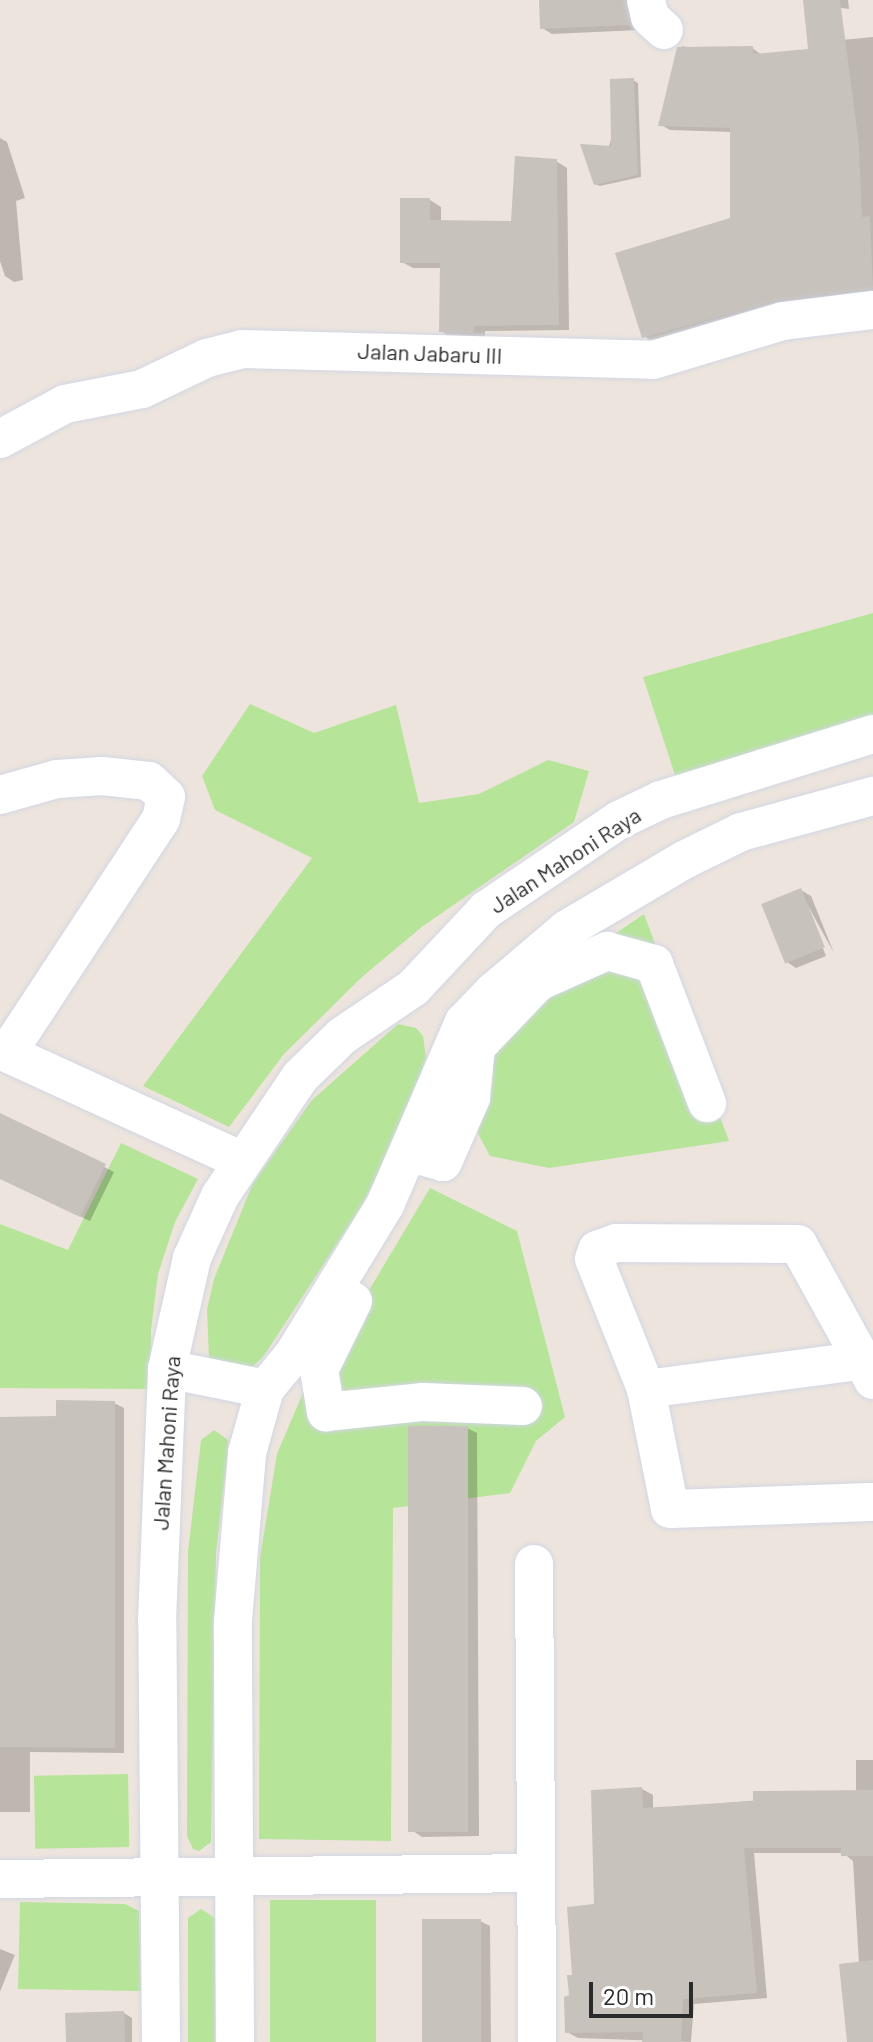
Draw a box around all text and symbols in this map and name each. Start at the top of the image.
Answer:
street label: Jalan Jabaru III [357,337,503,369]
street label: Jalan Mahoni Raya [485,801,645,919]
street label: Jalan Mahoni Raya [147,1355,185,1531]
scale bar [593,1966,697,2016]
text: 20 m [603,1981,654,2010]

